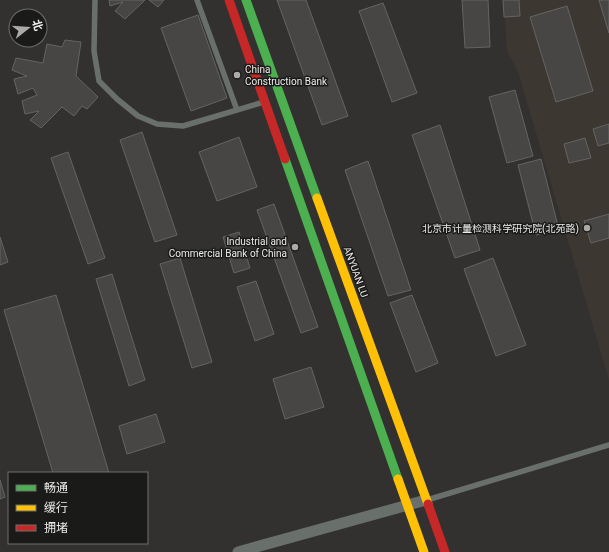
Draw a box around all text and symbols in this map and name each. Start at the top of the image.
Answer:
north arrow [8,8,48,48]
text: 北 [29,18,45,32]
place label: China Construction Bank [245,64,328,87]
marker: China Construction Bank [232,70,242,80]
place label: 北京市计量检测科学研究院(北苑路) [422,223,579,235]
marker: 北京市计量检测科学研究院(北苑路) [582,223,592,233]
place label: Industrial and Commercial Bank of China [169,236,287,259]
marker: Industrial and Commercial Bank of China [290,242,300,252]
street label: ANYUAN LU [342,245,370,299]
legend [8,472,148,544]
text: 畅通 [44,481,68,495]
text: 缓行 [44,501,68,515]
text: 拥堵 [44,521,68,535]

